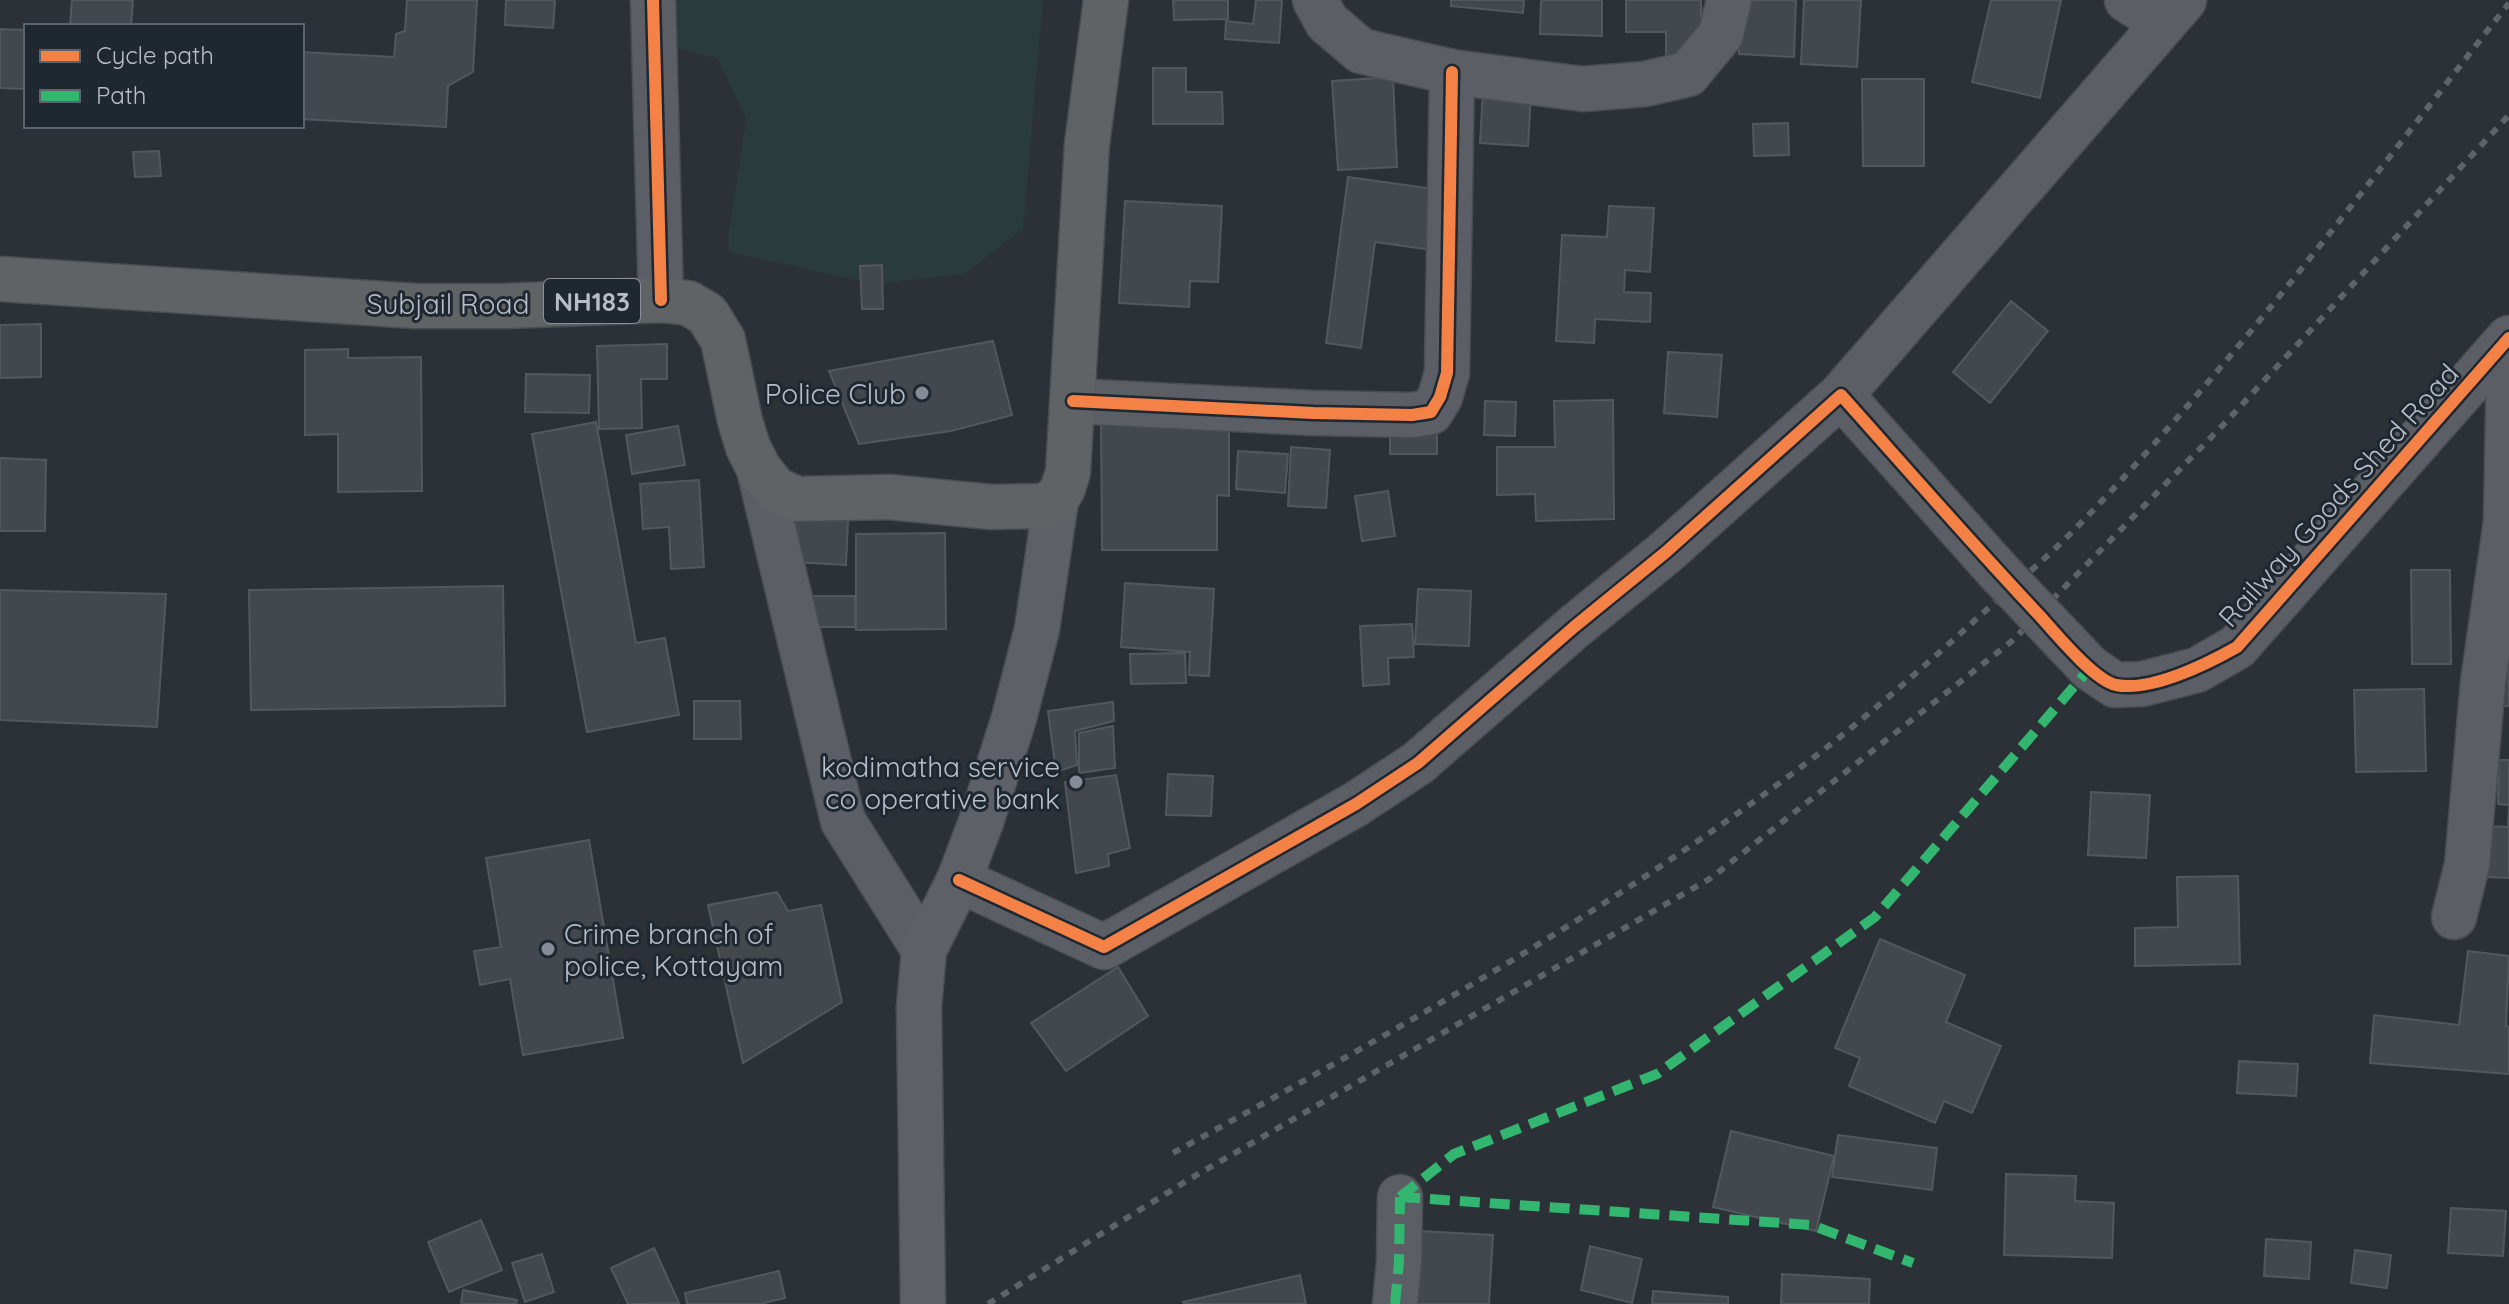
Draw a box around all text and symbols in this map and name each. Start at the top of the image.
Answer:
legend [24,24,304,128]
text: Cycle path [96,40,214,70]
text: Path [96,80,147,110]
road number: NH183 [544,279,640,323]
street label: Subjail Road [367,286,529,321]
street label: Railway Goods Shed Road [2211,356,2465,634]
place label: Police Club [765,376,906,411]
marker: Police Club [913,384,931,402]
place label: kodimatha service co operative bank [821,749,1060,816]
marker: kodimatha service co operative bank [1067,773,1085,791]
place label: Crime branch of police, Kottayam [564,916,783,983]
marker: Crime branch of police, Kottayam [539,940,557,958]

